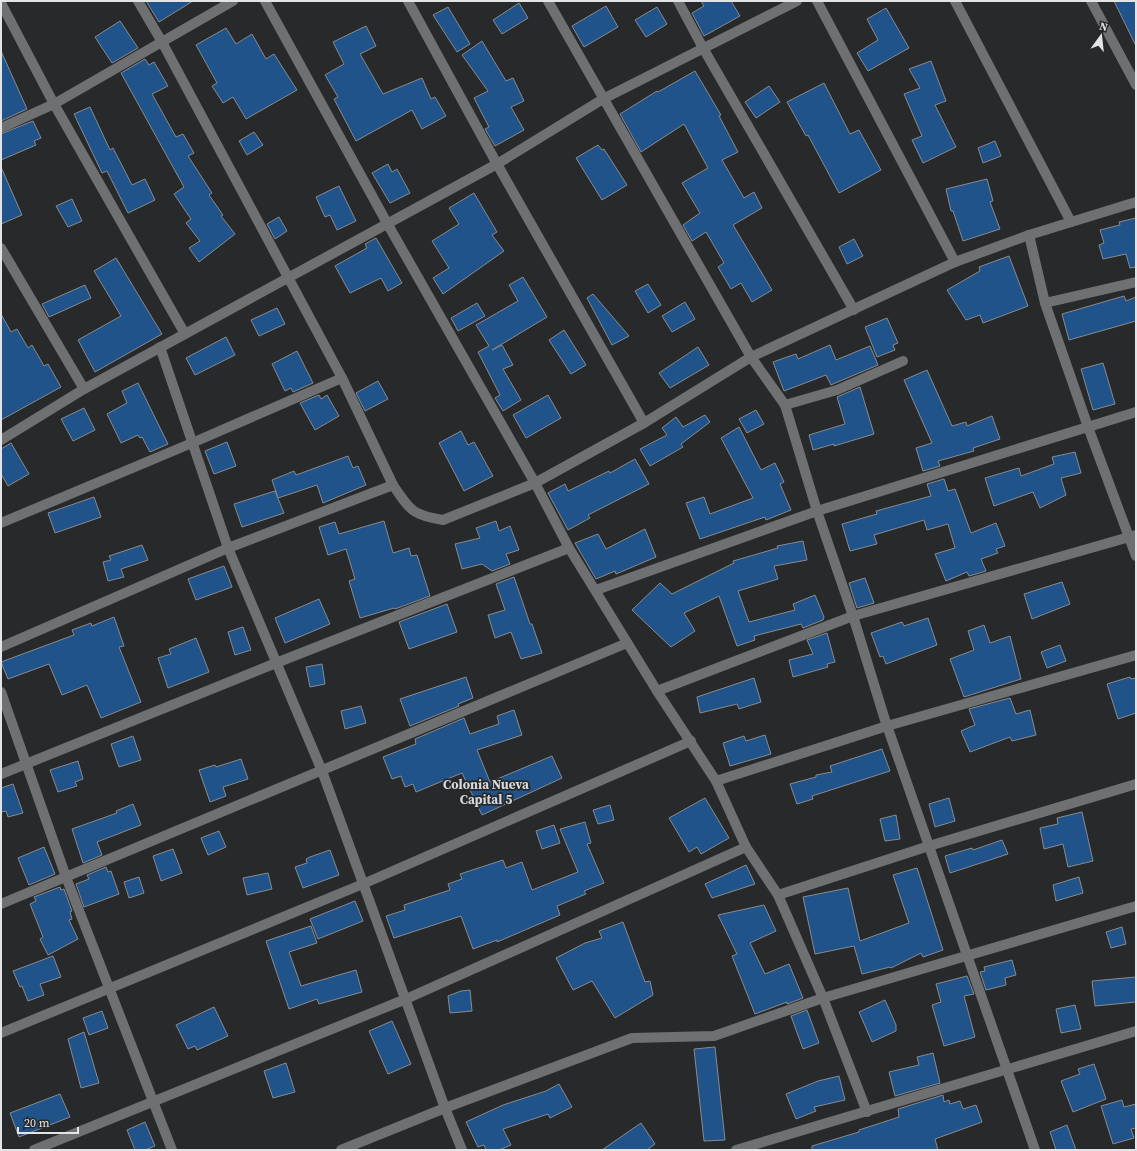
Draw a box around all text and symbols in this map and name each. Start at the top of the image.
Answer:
north arrow [1081,16,1121,56]
text: N [1098,19,1109,35]
district label: Colonia Nueva Capital 5 [443,776,529,808]
scale bar [18,1109,78,1135]
text: 20 m [24,1115,50,1131]

